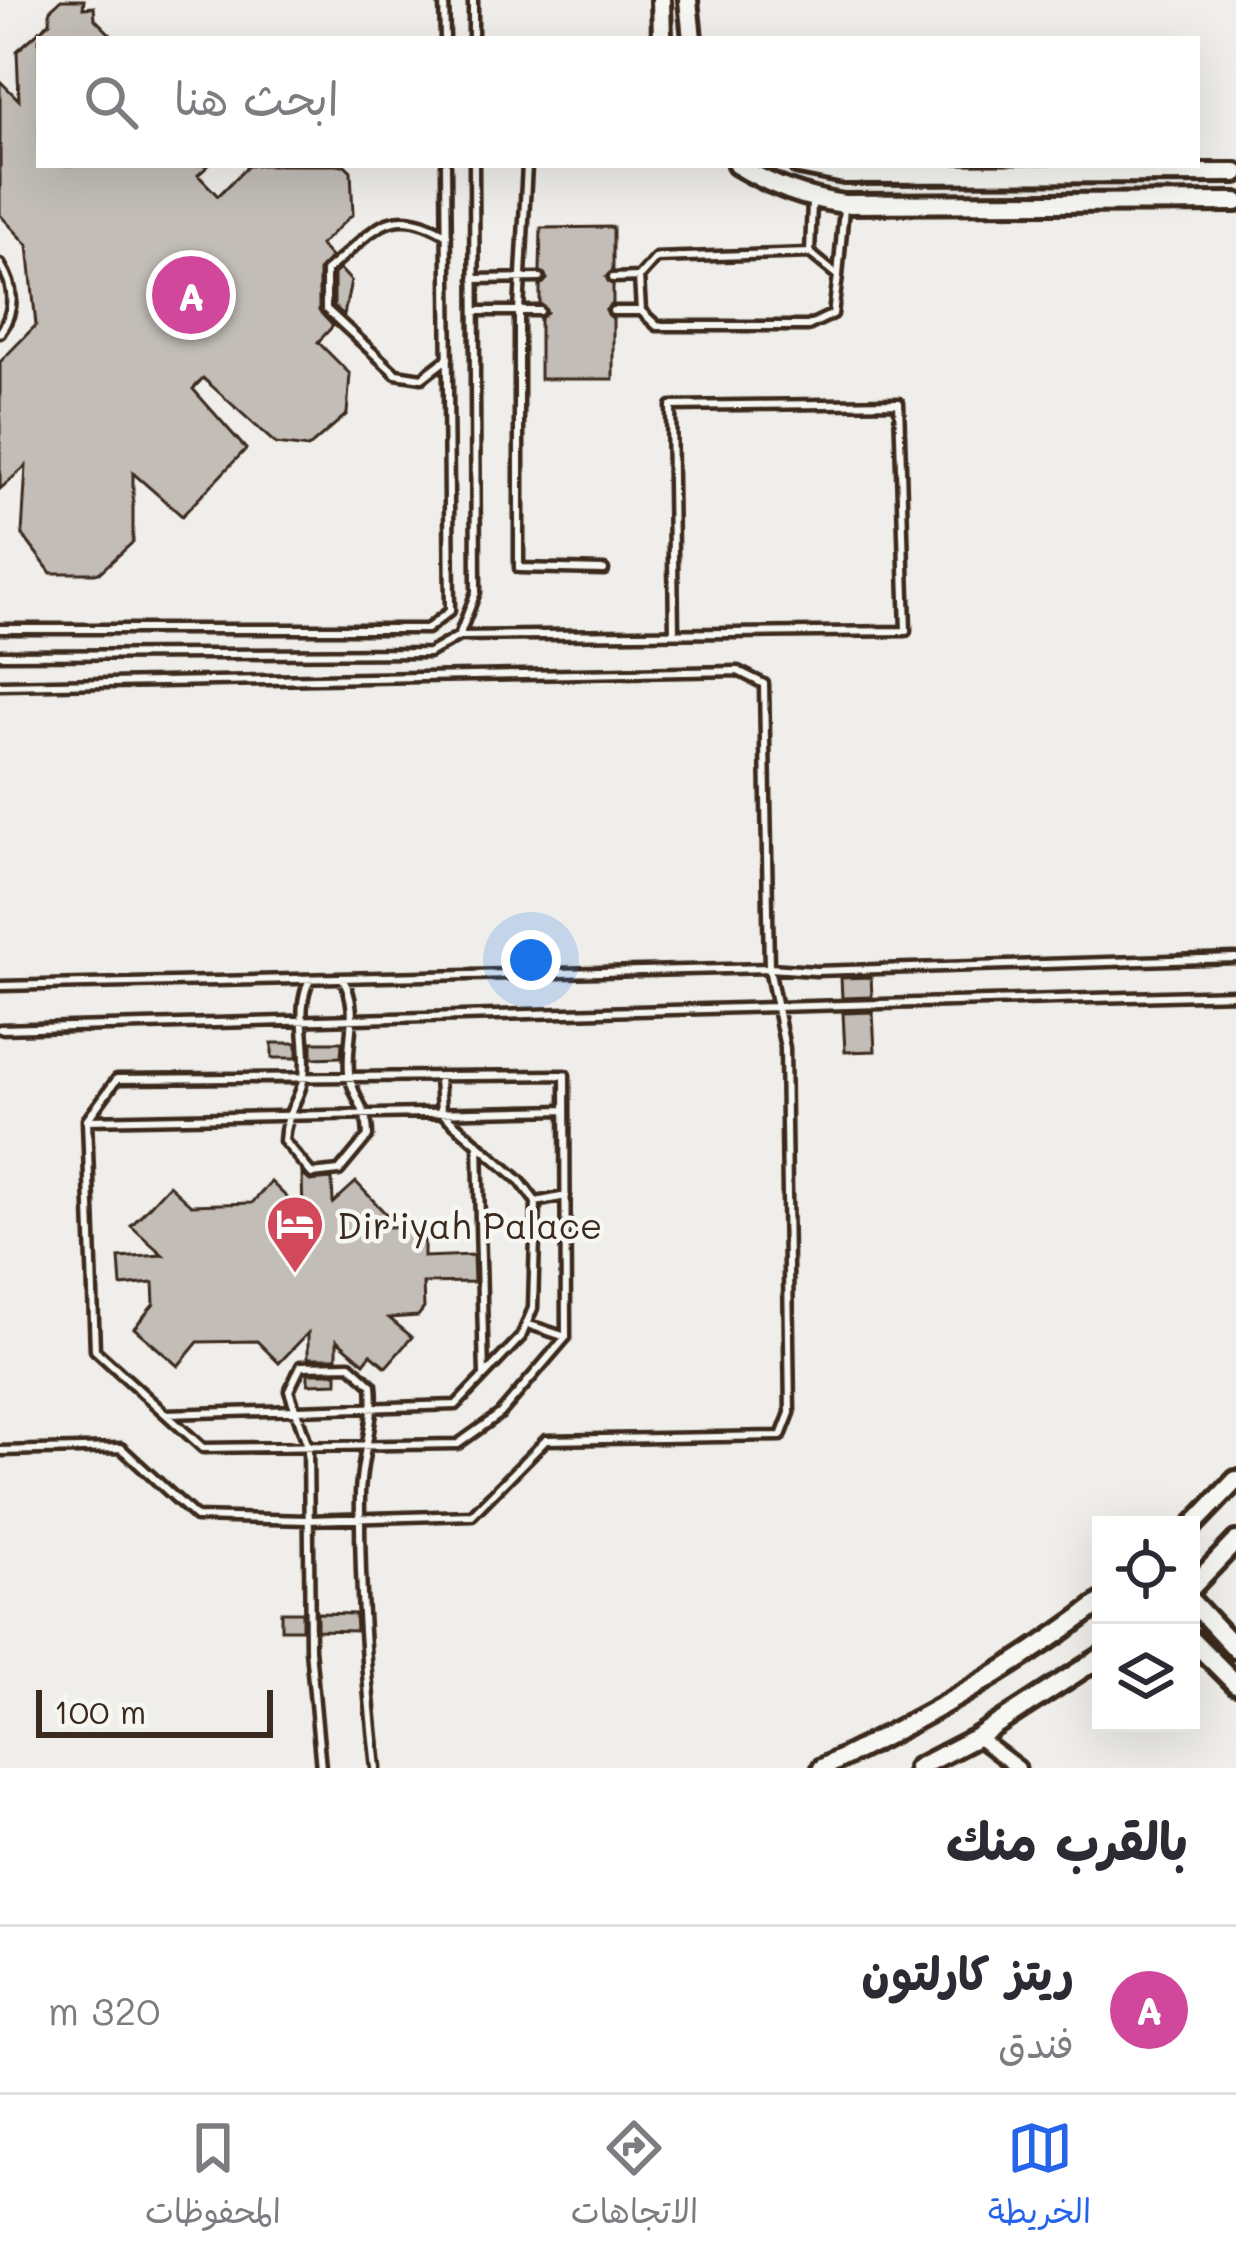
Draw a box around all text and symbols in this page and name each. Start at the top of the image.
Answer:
search box [36,36,1200,168]
text: ابحث هنا [174,68,339,126]
icon: search [78,69,144,135]
pin: A [152,250,230,340]
your location [501,930,561,990]
hotel icon: Dir'iyah Palace [264,1193,326,1275]
place label: Dir'iyah Palace [337,1201,602,1249]
map controls [1092,1516,1200,1732]
button: locate [1092,1516,1200,1624]
button: layers [1092,1624,1200,1732]
scale bar [36,1684,273,1737]
text: 100 m [54,1689,146,1732]
text: بالقرب منك [946,1806,1188,1873]
text: ريتز كارلتون [862,1943,1074,2001]
text: 320 m [48,1984,160,2035]
text: A [1135,1984,1163,2035]
text: فندق [998,2017,1074,2068]
tab: المحفوظات [145,2115,281,2241]
tab: الاتجاهات [571,2115,698,2241]
tab: الخريطة [988,2115,1091,2241]

